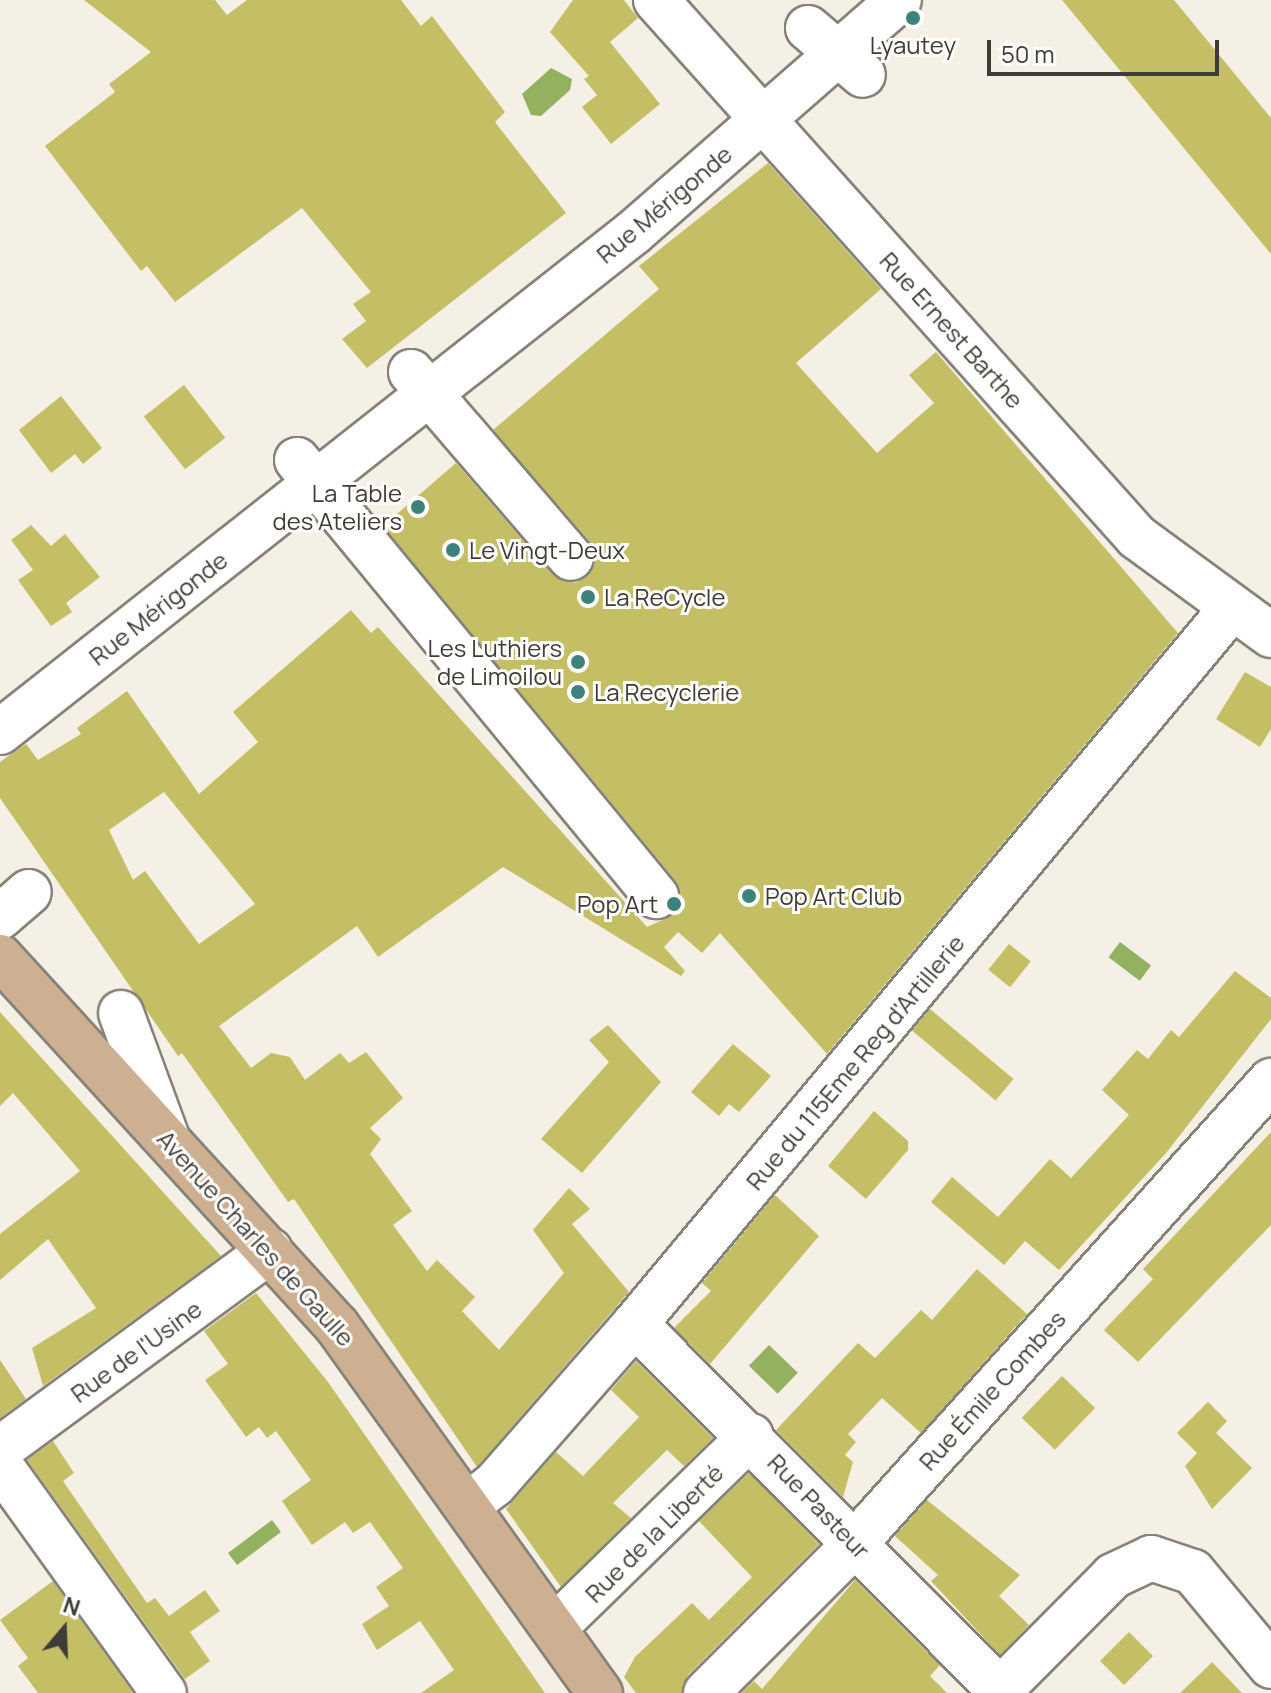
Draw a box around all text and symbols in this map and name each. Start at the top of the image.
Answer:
marker: Lyautey [904,9,922,27]
scale bar [991,24,1223,74]
place label: Lyautey [870,31,956,59]
text: 50 m [1001,37,1055,70]
street label: Rue Mérigonde [591,139,737,269]
street label: Rue Ernest Barthe [874,246,1030,414]
place label: La Table des Ateliers [272,479,402,535]
marker: La Table des Ateliers [409,498,427,516]
place label: Le Vingt-Deux [469,536,625,564]
marker: Le Vingt-Deux [444,541,462,559]
street label: Rue Mérigonde [83,545,233,671]
place label: La ReCycle [604,583,725,611]
marker: La ReCycle [579,588,597,606]
place label: Les Luthiers de Limoilou [428,634,562,690]
marker: Les Luthiers de Limoilou [569,653,587,671]
place label: La Recyclerie [594,678,739,706]
marker: La Recyclerie [569,683,587,701]
place label: Pop Art Club [765,882,902,910]
marker: Pop Art Club [740,887,758,905]
place label: Pop Art [577,890,658,918]
marker: Pop Art [665,895,683,913]
street label: Rue du 115Eme Reg d'Artillerie [740,929,970,1195]
street label: Avenue Charles de Gaulle [152,1124,360,1352]
street label: Rue de l'Usine [65,1294,207,1408]
street label: Rue Émile Combes [913,1304,1071,1476]
street label: Rue Pasteur [762,1448,876,1564]
street label: Rue de la Liberté [579,1458,729,1608]
north arrow [24,1589,104,1669]
text: N [59,1590,84,1623]

